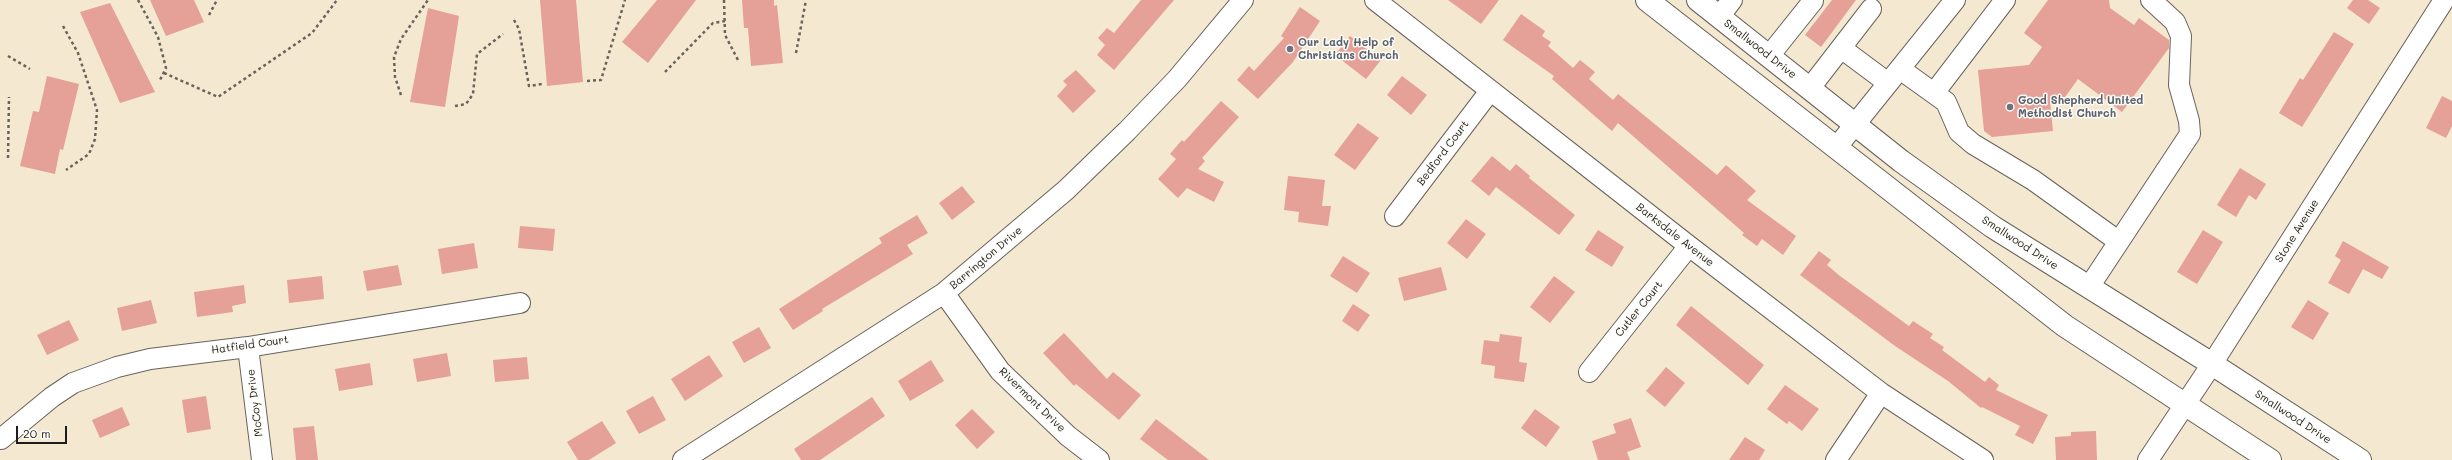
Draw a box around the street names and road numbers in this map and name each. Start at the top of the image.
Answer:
street label: Smallwood Drive [1721,17,1799,81]
street label: Bedford Court [1414,118,1472,188]
street label: Stone Avenue [2272,197,2322,265]
street label: Barksdale Avenue [1633,200,1717,270]
street label: Smallwood Drive [1979,213,2061,273]
street label: Barrington Drive [947,224,1025,292]
street label: Cutler Court [1612,278,1666,340]
street label: Hatfield Court [210,333,290,357]
street label: Rivermont Drive [996,365,1068,435]
street label: McCoy Drive [244,368,266,438]
street label: Smallwood Drive [2252,387,2334,447]

